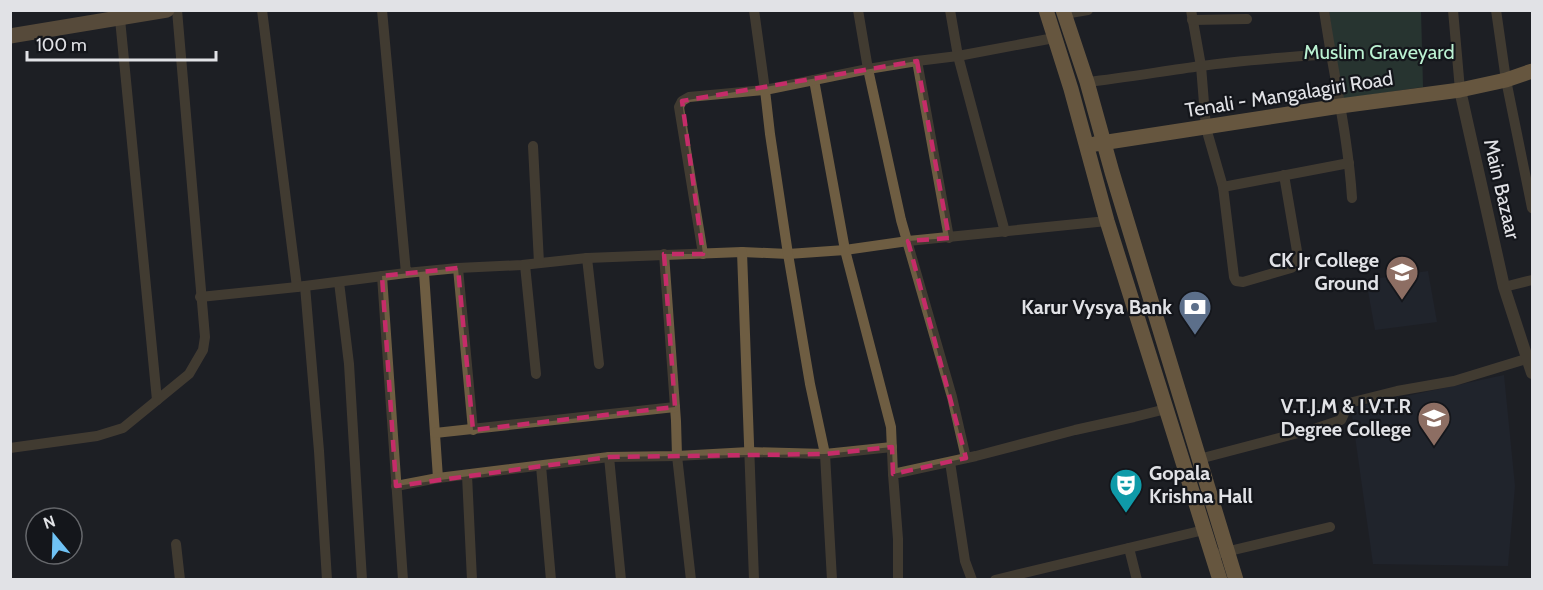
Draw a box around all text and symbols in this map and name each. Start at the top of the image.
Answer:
scale bar [27,24,216,62]
text: 100 m [36,34,87,56]
park label: Muslim Graveyard [1303,40,1455,64]
street label: Tenali - Mangalagiri Road [1183,66,1395,122]
street label: Main Bazaar [1479,137,1525,242]
place label: CK Jr College Ground [1269,248,1379,295]
school or university icon: CK Jr College Ground [1384,254,1420,301]
bank icon: Karur Vysya Bank [1177,289,1213,336]
place label: Karur Vysya Bank [1021,295,1172,319]
place label: V.T.J.M & I.V.T.R Degree College [1281,394,1411,441]
school or university icon: V.T.J.M & I.V.T.R Degree College [1416,400,1452,447]
place label: Gopala Krishna Hall [1149,461,1253,508]
theatre icon: Gopala Krishna Hall [1108,467,1144,514]
north arrow [24,506,84,566]
text: N [41,511,58,533]

